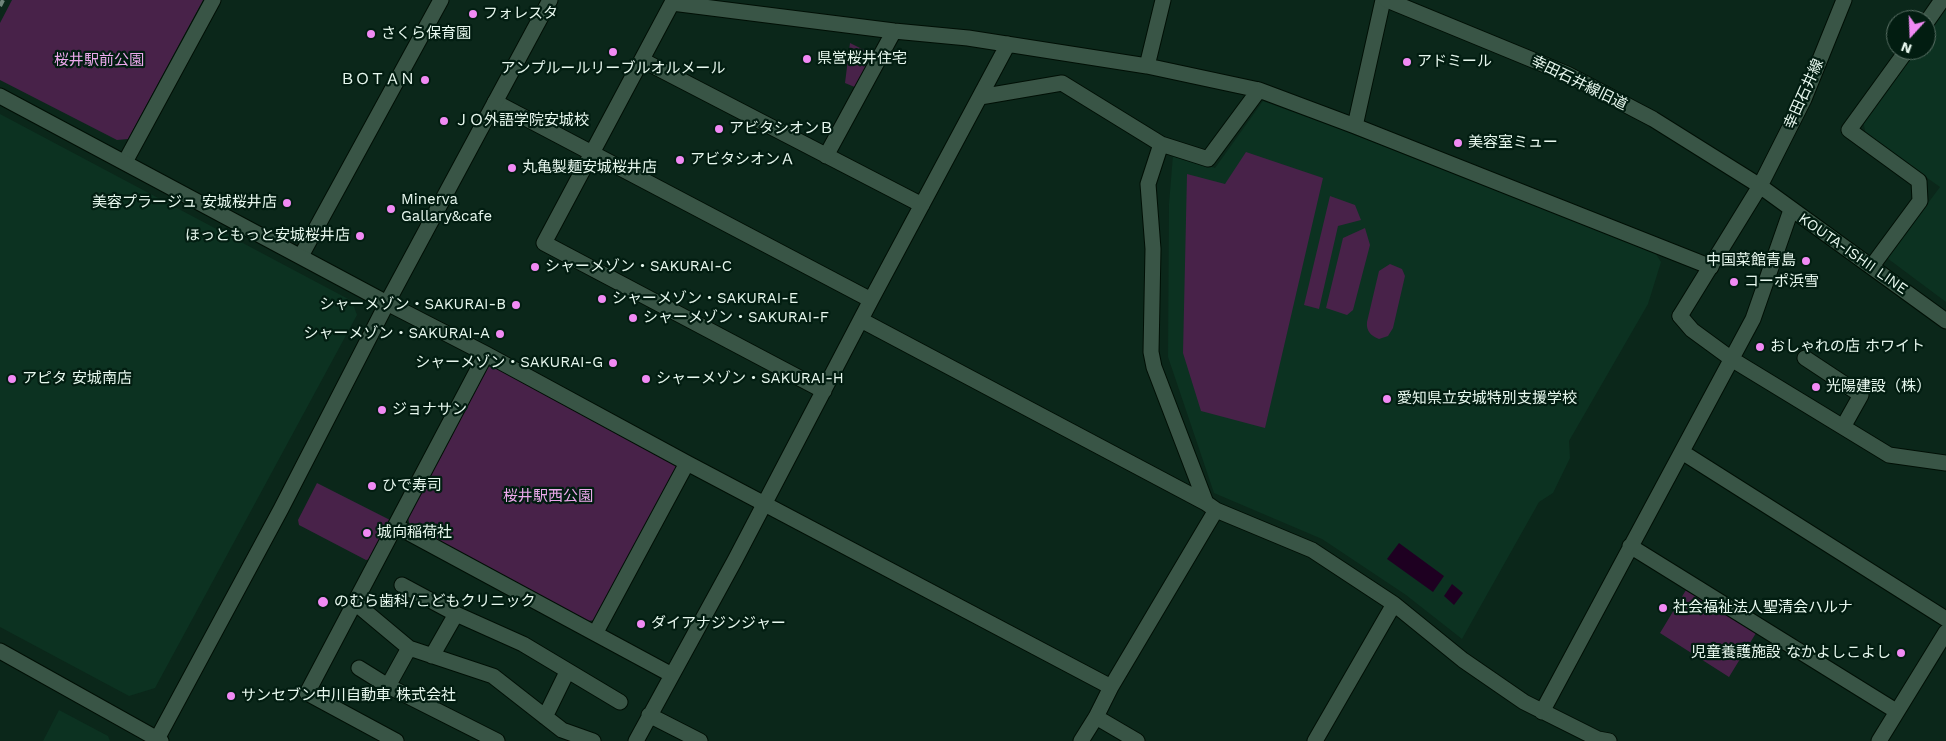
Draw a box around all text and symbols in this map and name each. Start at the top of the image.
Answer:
place label: フォレスタ [483,5,558,23]
marker: フォレスタ [467,8,479,20]
north arrow [1886,10,1936,60]
place label: さくら保育園 [381,25,471,43]
marker: さくら保育園 [365,28,377,40]
text: N [1899,39,1914,57]
marker: アンプルールリーブルオルメール [607,46,619,58]
place label: 県営桜井住宅 [817,50,907,68]
park label: 桜井駅前公園 [54,52,144,70]
street label: 幸田石井線旧道 [1528,52,1630,114]
marker: 県営桜井住宅 [801,53,813,65]
place label: アドミール [1417,53,1492,71]
marker: アドミール [1401,56,1413,68]
street label: 幸田石井線 [1781,56,1827,132]
place label: アンプルールリーブルオルメール [501,60,725,78]
place label: ＢＯＴＡＮ [340,71,415,89]
marker: ＢＯＴＡＮ [419,74,431,86]
place label: ＪＯ外語学院安城校 [454,112,589,130]
marker: ＪＯ外語学院安城校 [438,115,450,127]
place label: アビタシオンＢ [729,120,834,138]
marker: アビタシオンＢ [713,123,725,135]
place label: 美容室ミュー [1468,134,1558,152]
marker: 美容室ミュー [1452,137,1464,149]
place label: アビタシオンＡ [690,151,795,169]
marker: アビタシオンＡ [674,154,686,166]
place label: 丸亀製麺安城桜井店 [522,159,657,177]
marker: 丸亀製麺安城桜井店 [506,162,518,174]
place label: Minerva Gallary&cafe [401,191,492,226]
place label: 美容プラージュ 安城桜井店 [92,194,277,212]
marker: 美容プラージュ 安城桜井店 [281,197,293,209]
marker: Minerva Gallary&cafe [385,203,397,215]
street label: KOUTA-ISHII LINE [1795,210,1911,298]
place label: ほっともっと安城桜井店 [185,227,350,245]
marker: ほっともっと安城桜井店 [354,230,366,242]
place label: 中国菜館青島 [1706,252,1796,270]
marker: 中国菜館青島 [1800,255,1812,267]
place label: シャーメゾン・SAKURAI-C [545,258,732,276]
marker: シャーメゾン・SAKURAI-C [529,261,541,273]
place label: コーポ浜雪 [1744,273,1819,291]
marker: コーポ浜雪 [1728,276,1740,288]
place label: シャーメゾン・SAKURAI-E [612,290,798,308]
marker: シャーメゾン・SAKURAI-E [596,293,608,305]
place label: シャーメゾン・SAKURAI-B [319,296,506,314]
marker: シャーメゾン・SAKURAI-B [510,299,522,311]
place label: シャーメゾン・SAKURAI-F [643,309,829,327]
marker: シャーメゾン・SAKURAI-F [627,312,639,324]
place label: シャーメゾン・SAKURAI-A [304,325,490,343]
marker: シャーメゾン・SAKURAI-A [494,328,506,340]
place label: おしゃれの店 ホワイト [1770,338,1925,356]
marker: おしゃれの店 ホワイト [1754,341,1766,353]
place label: シャーメゾン・SAKURAI-G [415,354,603,372]
marker: シャーメゾン・SAKURAI-G [607,357,619,369]
place label: アピタ 安城南店 [22,370,132,388]
place label: シャーメゾン・SAKURAI-H [656,370,844,388]
marker: アピタ 安城南店 [6,373,18,385]
marker: シャーメゾン・SAKURAI-H [640,373,652,385]
place label: 光陽建設（株） [1826,378,1931,396]
marker: 光陽建設（株） [1810,381,1822,393]
place label: 愛知県立安城特別支援学校 [1397,390,1577,408]
marker: 愛知県立安城特別支援学校 [1381,393,1393,405]
place label: ジョナサン [392,401,467,419]
marker: ジョナサン [376,404,388,416]
place label: ひで寿司 [382,477,442,495]
marker: ひで寿司 [366,480,378,492]
park label: 桜井駅西公園 [503,488,593,506]
place label: 城向稲荷社 [377,524,452,542]
marker: 城向稲荷社 [361,527,373,539]
place label: のむら歯科/こどもクリニック [334,593,536,611]
marker: のむら歯科/こどもクリニック [316,595,330,609]
place label: 社会福祉法人聖清会ハルナ [1673,599,1853,617]
marker: 社会福祉法人聖清会ハルナ [1657,602,1669,614]
place label: ダイアナジンジャー [651,615,786,633]
marker: ダイアナジンジャー [635,618,647,630]
place label: 児童養護施設 なかよしこよし [1691,644,1891,662]
marker: 児童養護施設 なかよしこよし [1895,647,1907,659]
place label: サンセブン中川自動車 株式会社 [241,687,456,705]
marker: サンセブン中川自動車 株式会社 [225,690,237,702]

